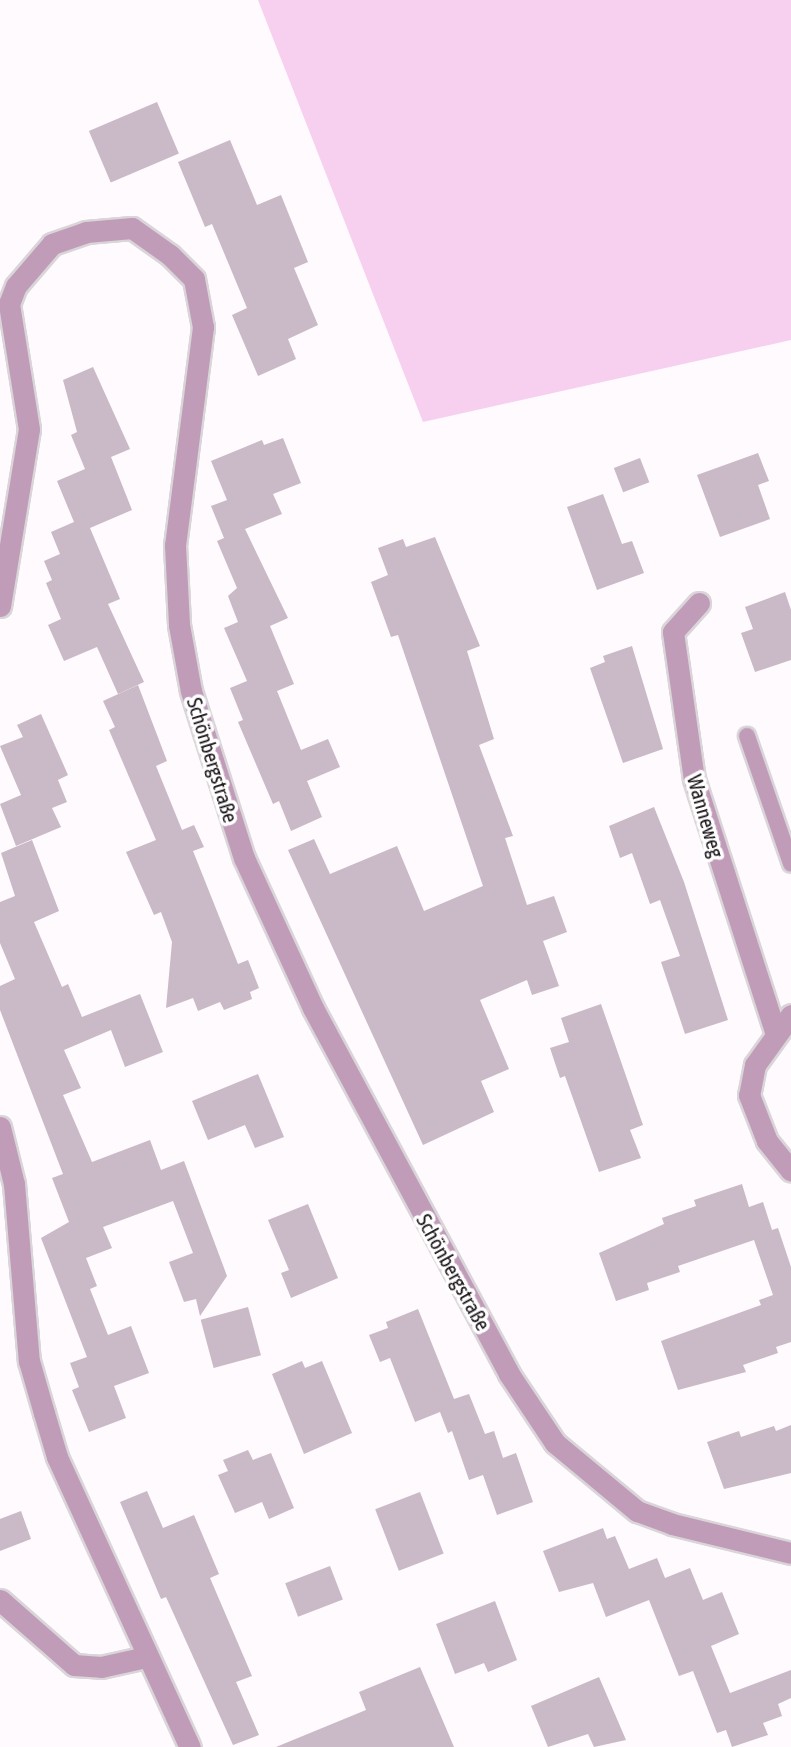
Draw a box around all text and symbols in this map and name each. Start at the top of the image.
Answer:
street label: Schönbergstraße [182,694,244,826]
street label: Wanneweg [682,772,730,860]
street label: Schönbergstraße [412,1209,496,1335]

